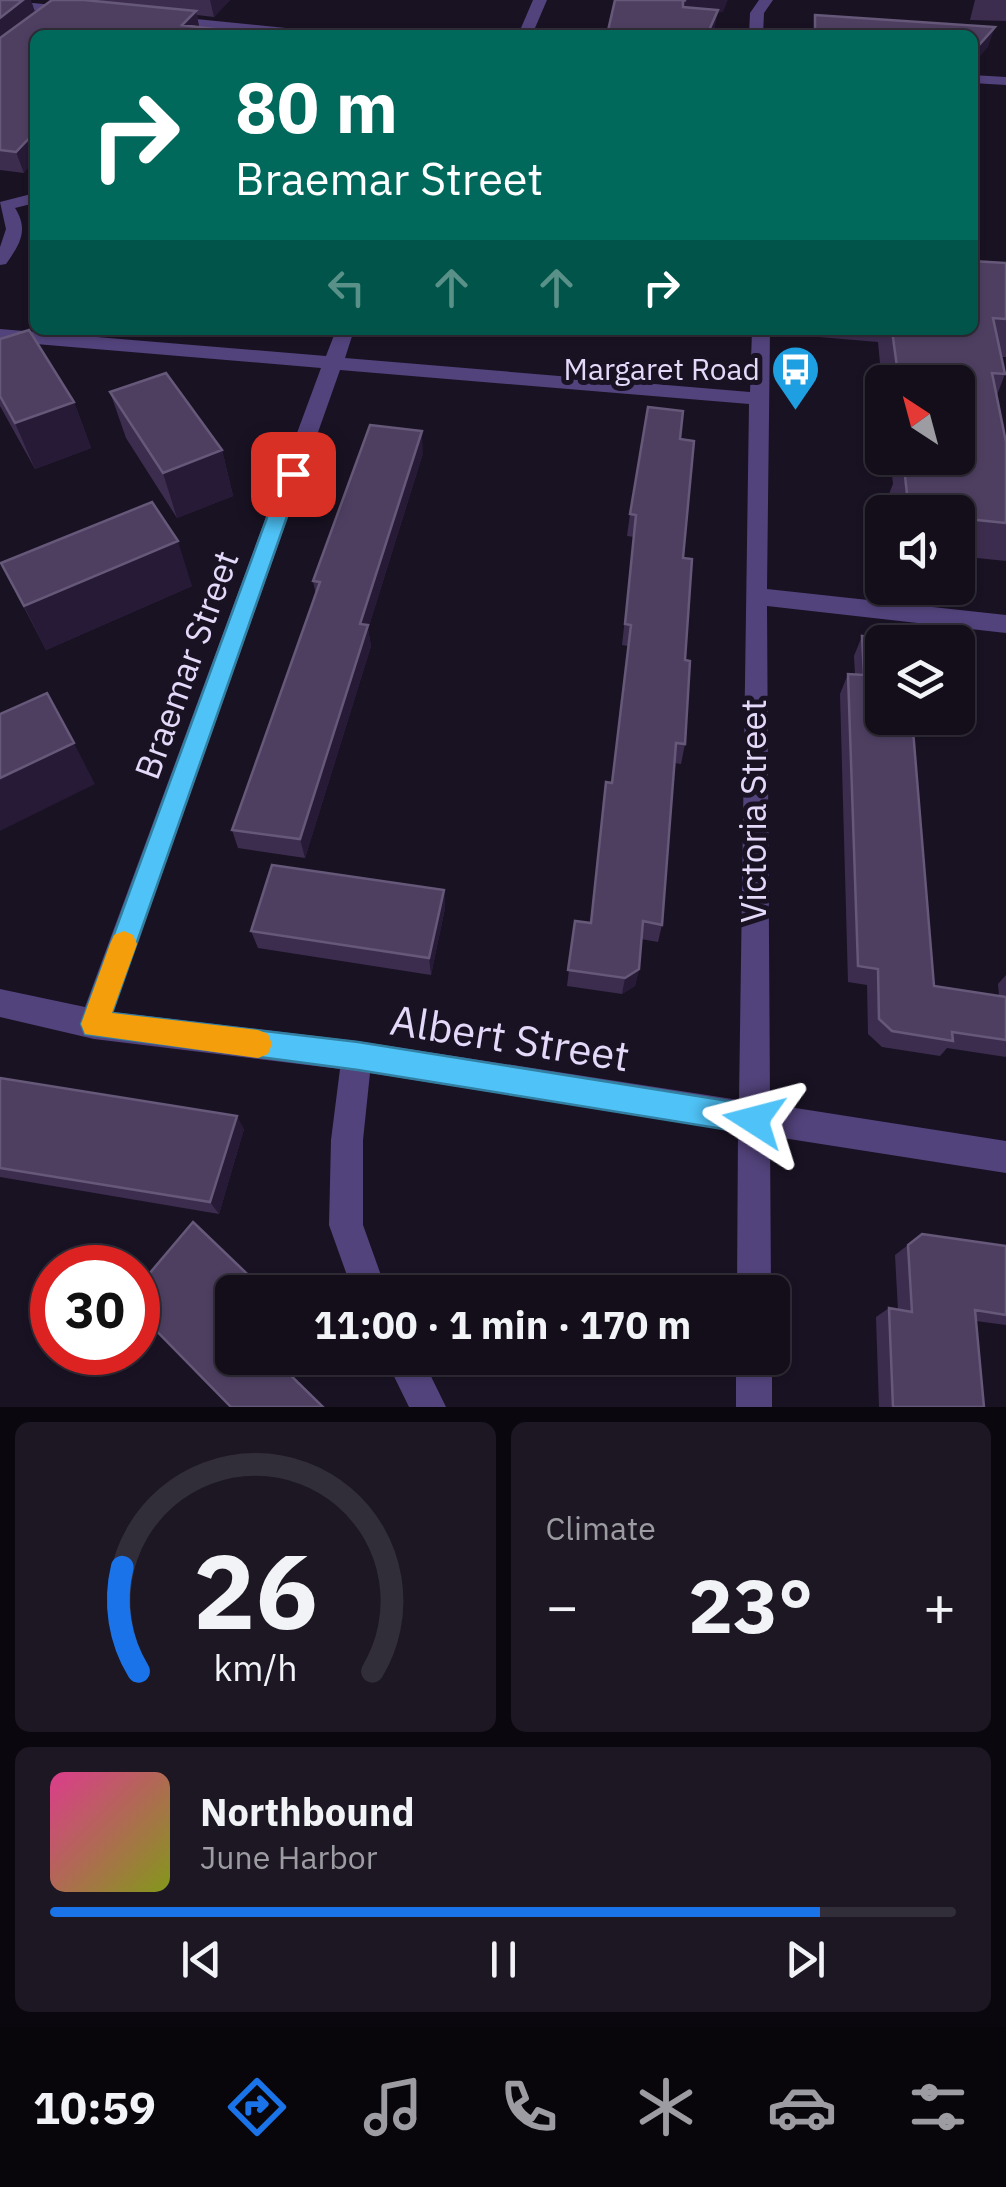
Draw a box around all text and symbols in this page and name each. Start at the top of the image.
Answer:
text: 80 m [235,61,398,152]
icon: right [70,70,200,200]
text: Braemar Street [235,149,543,207]
icon: left [319,260,374,315]
icon: ahead [424,260,479,315]
icon: ahead [529,260,584,315]
icon: right [634,260,689,315]
bus stop icon: Margaret Road [769,344,821,412]
place label: Margaret Road [564,349,760,388]
north arrow [865,365,975,475]
map controls [865,365,975,735]
pin [251,432,336,517]
icon: arrive [266,447,321,502]
button: sound [865,495,975,605]
street label: Braemar Street [123,544,249,785]
button: layers [865,625,975,735]
street label: Victoria Street [730,699,776,923]
street label: Albert Street [387,991,634,1084]
position arrow [702,1068,806,1172]
speed limit sign: 30 [30,1245,160,1375]
text: 11:00 · 1 min · 170 m [314,1300,691,1349]
text: Climate [546,1507,656,1549]
text: 26 [193,1522,318,1658]
text: 23° [688,1556,813,1654]
text: − [546,1570,579,1641]
text: + [923,1570,956,1641]
text: km/h [213,1644,297,1691]
text: Northbound [200,1787,415,1836]
text: June Harbor [200,1836,377,1878]
icon: previous [174,1932,229,1987]
icon: pause [476,1932,531,1987]
icon: next [778,1932,833,1987]
icon: directions [222,2072,292,2142]
icon: music [358,2072,428,2142]
icon: phone [494,2072,564,2142]
icon: climate [631,2072,701,2142]
icon: car [767,2072,837,2142]
icon: filters [903,2072,973,2142]
text: 10:59 [33,2078,156,2136]

